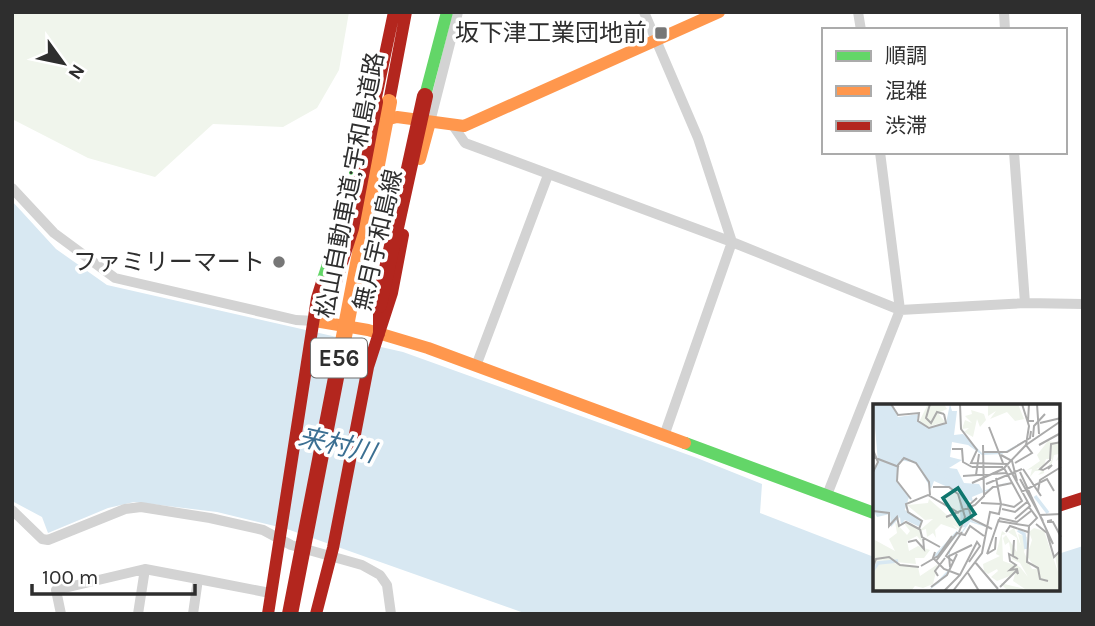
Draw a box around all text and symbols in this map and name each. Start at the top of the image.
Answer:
place label: 坂下津工業団地前 [455,19,647,47]
marker: 坂下津工業団地前 [653,25,669,41]
north arrow [28,28,98,98]
legend [822,28,1067,154]
text: 順調 [885,44,927,68]
street label: 松山自動車道;宇和島道路 [310,50,390,320]
text: N [63,60,89,83]
text: 混雑 [885,79,927,103]
text: 渋滞 [885,114,927,138]
street label: 無月宇和島線 [348,167,408,313]
place label: ファミリーマート [73,248,265,276]
marker: ファミリーマート [271,254,287,270]
road number: E56 [311,338,367,378]
inset map [873,404,1060,591]
water label: 来村川 [296,421,381,470]
scale bar [32,552,194,596]
text: 100 m [42,565,99,589]

